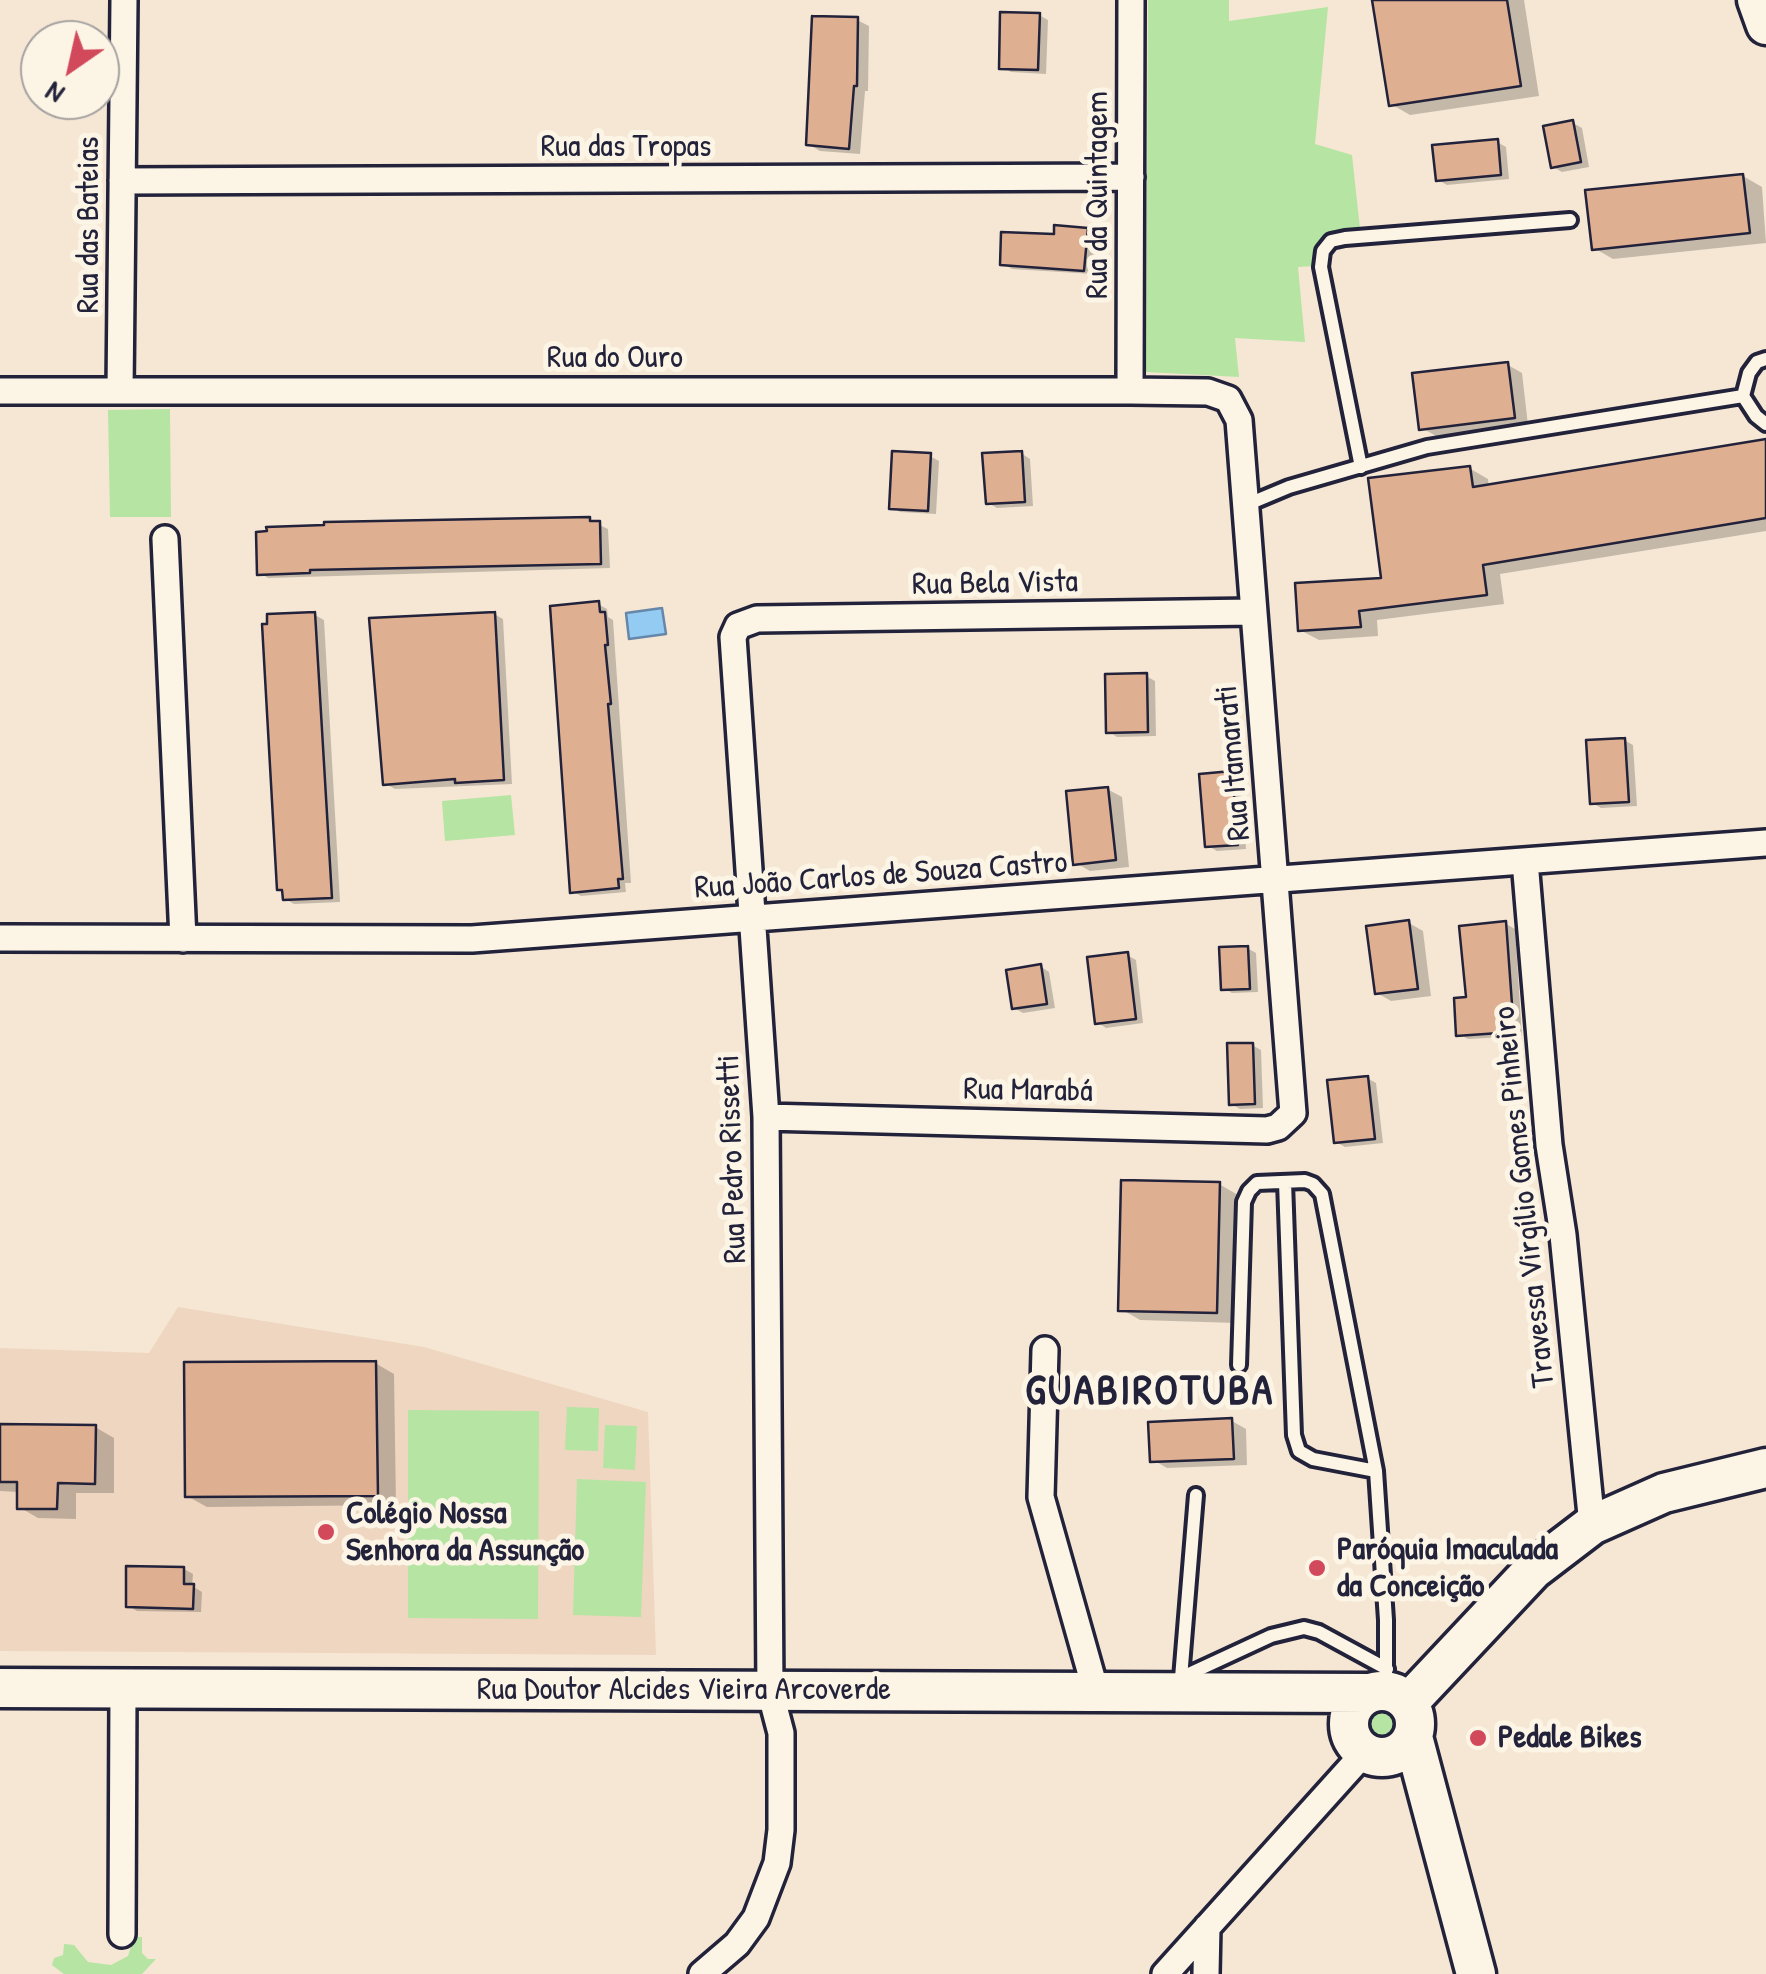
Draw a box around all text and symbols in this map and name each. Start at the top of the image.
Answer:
north arrow [20,20,120,120]
text: N [38,73,71,113]
street label: Rua da Quintagem [1079,91,1117,299]
street label: Rua das Tropas [541,128,711,166]
street label: Rua das Bateias [70,137,108,313]
street label: Rua do Ouro [547,339,683,377]
street label: Rua Bela Vista [912,563,1078,605]
street label: Rua Itamarati [1208,684,1260,842]
street label: Rua João Carlos de Souza Castro [693,844,1069,908]
street label: Travessa Virgílio Gomes Pinheiro [1486,1005,1564,1389]
street label: Rua Pedro Rissetti [710,1054,756,1264]
street label: Rua Marabá [963,1071,1093,1111]
district label: GUABIROTUBA [1025,1368,1275,1418]
place label: Colégio Nossa Senhora da Assunção [346,1495,584,1570]
marker: Colégio Nossa Senhora da Assunção [315,1521,337,1543]
place label: Paróquia Imaculada da Conceição [1337,1531,1558,1606]
marker: Paróquia Imaculada da Conceição [1306,1557,1328,1579]
street label: Rua Doutor Alcides Vieira Arcoverde [477,1671,891,1709]
place label: Pedale Bikes [1498,1719,1641,1757]
marker: Pedale Bikes [1467,1727,1489,1749]

